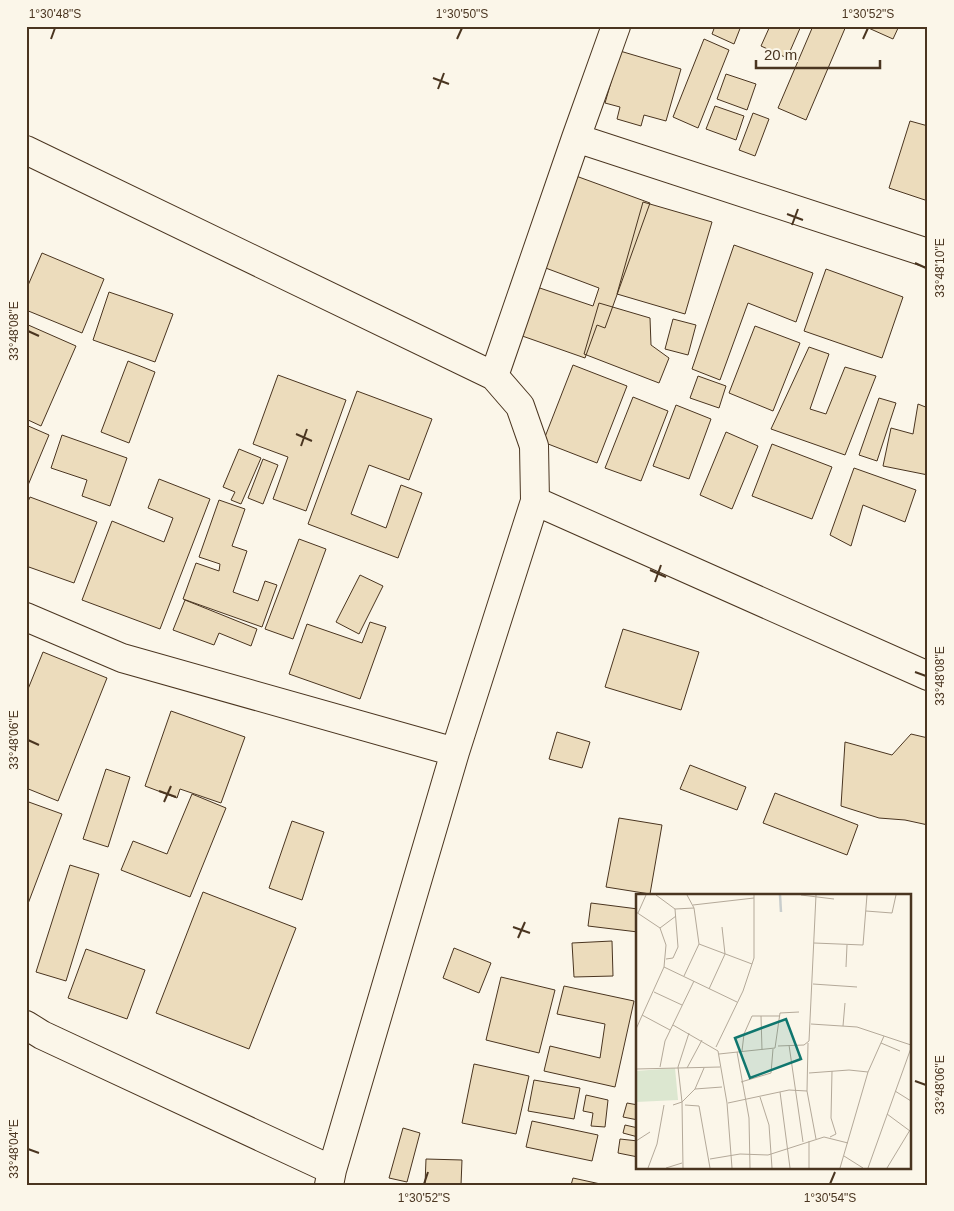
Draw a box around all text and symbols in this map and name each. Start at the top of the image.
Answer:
text: 1°30'48"S [29,7,81,21]
text: 1°30'50"S [436,7,488,21]
text: 1°30'52"S [842,7,894,21]
scale bar [756,38,880,70]
text: 20 m [764,46,797,63]
text: 33°48'10"E [933,238,947,298]
text: 33°48'08"E [7,301,21,361]
text: 33°48'08"E [933,646,947,706]
text: 33°48'06"E [7,710,21,770]
inset map [636,894,912,1168]
text: 33°48'06"E [933,1055,947,1115]
text: 33°48'04"E [7,1119,21,1179]
text: 1°30'52"S [398,1191,450,1205]
text: 1°30'54"S [804,1191,856,1205]

